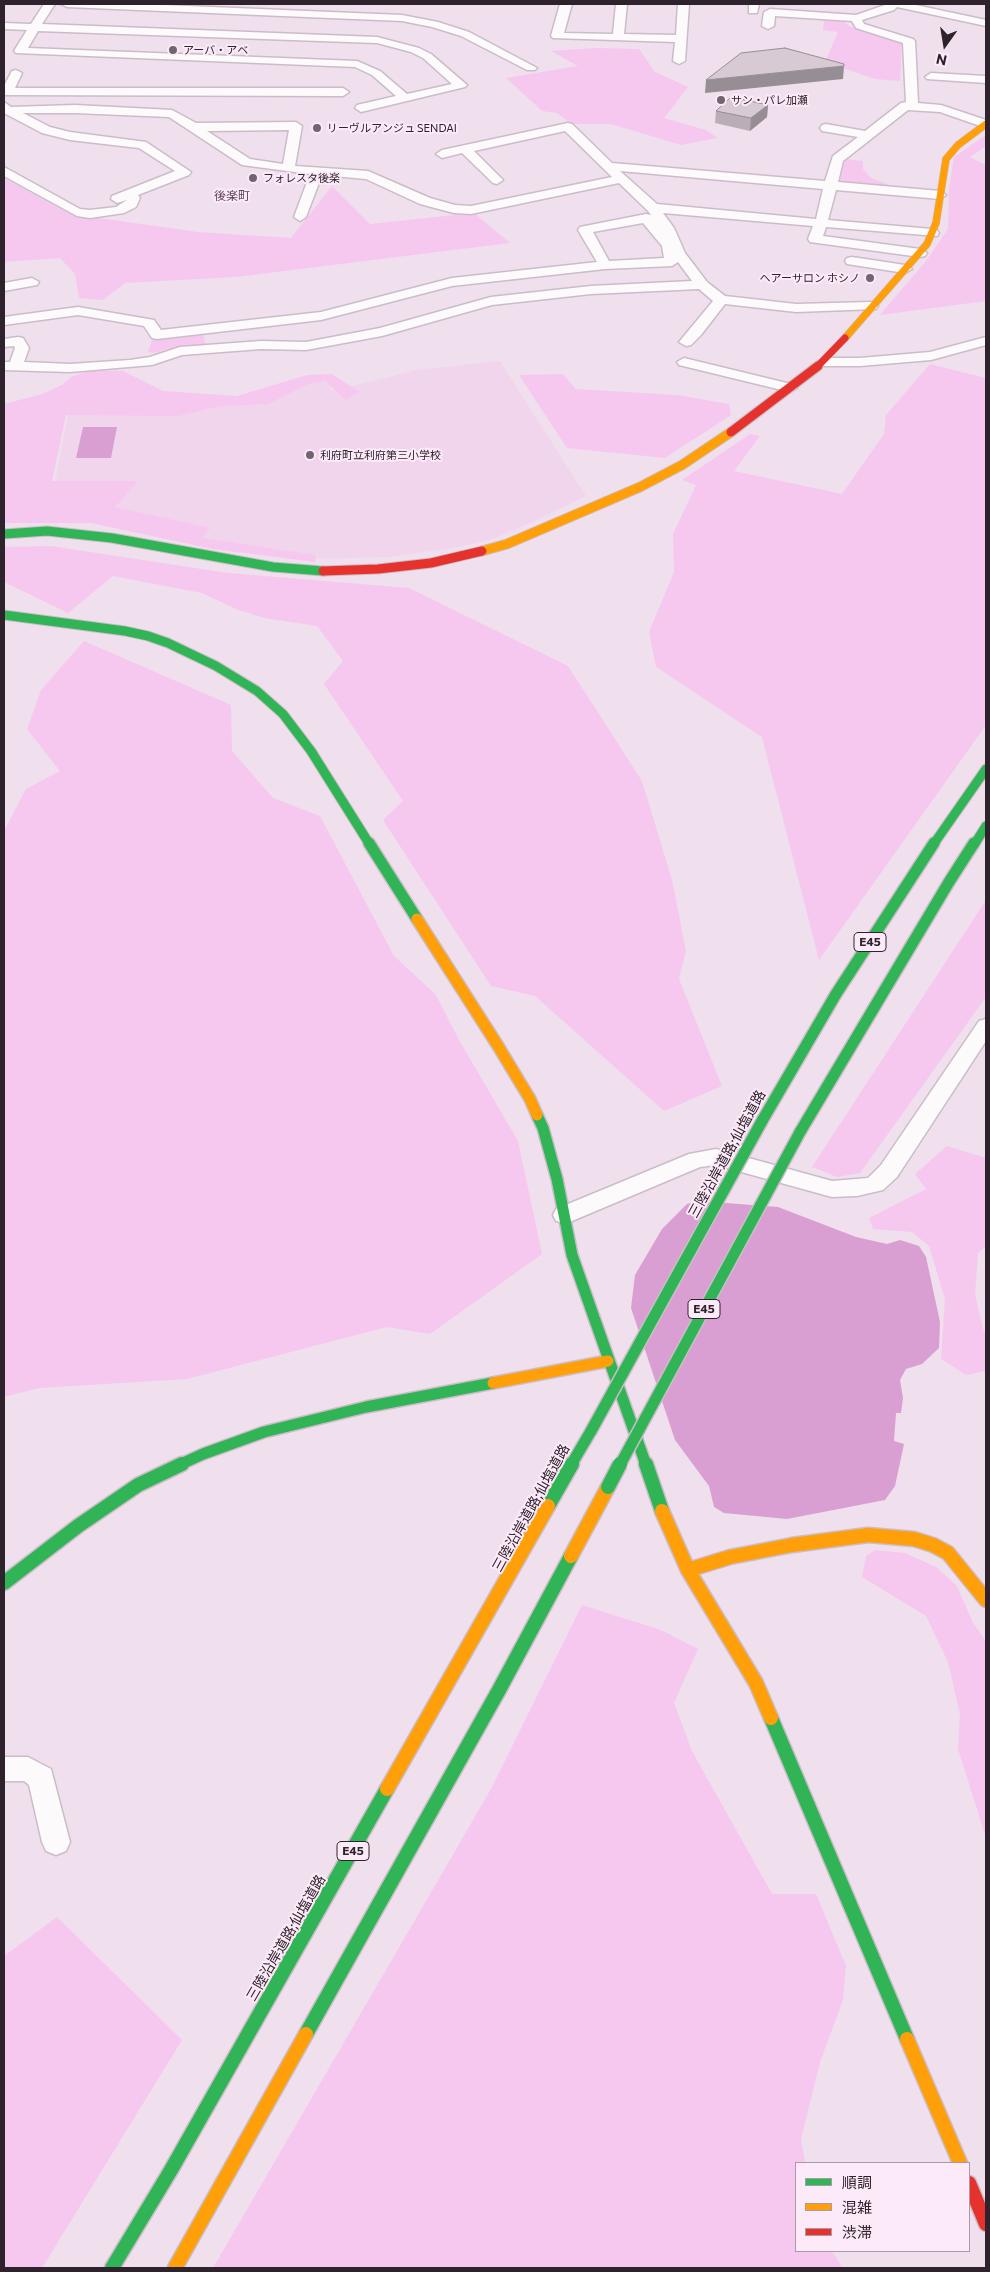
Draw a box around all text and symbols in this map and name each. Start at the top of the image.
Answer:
north arrow [920,20,970,70]
place label: アーバ・アベ [183,43,248,57]
marker: アーバ・アベ [167,44,179,56]
text: N [934,51,949,70]
place label: サン・パレ加瀬 [731,93,808,107]
marker: サン・パレ加瀬 [715,94,727,106]
place label: リーヴルアンジュ SENDAI [327,121,457,135]
marker: リーヴルアンジュ SENDAI [311,122,323,134]
place label: フォレスタ後楽 [263,171,340,185]
marker: フォレスタ後楽 [247,172,259,184]
district label: 後楽町 [214,189,250,203]
place label: ヘアーサロン ホシノ [760,271,860,285]
marker: ヘアーサロン ホシノ [864,272,876,284]
place label: 利府町立利府第三小学校 [320,448,441,462]
marker: 利府町立利府第三小学校 [304,449,316,461]
road number: E45 [854,932,886,952]
street label: 三陸沿岸道路;仙塩道路 [685,1087,769,1221]
road number: E45 [688,1300,720,1318]
street label: 三陸沿岸道路;仙塩道路 [489,1441,573,1575]
road number: E45 [337,1842,369,1860]
street label: 三陸沿岸道路;仙塩道路 [243,1872,329,2004]
legend [795,2162,970,2252]
text: 順調 [842,2173,872,2191]
text: 混雑 [842,2198,872,2216]
text: 渋滞 [842,2223,872,2241]

